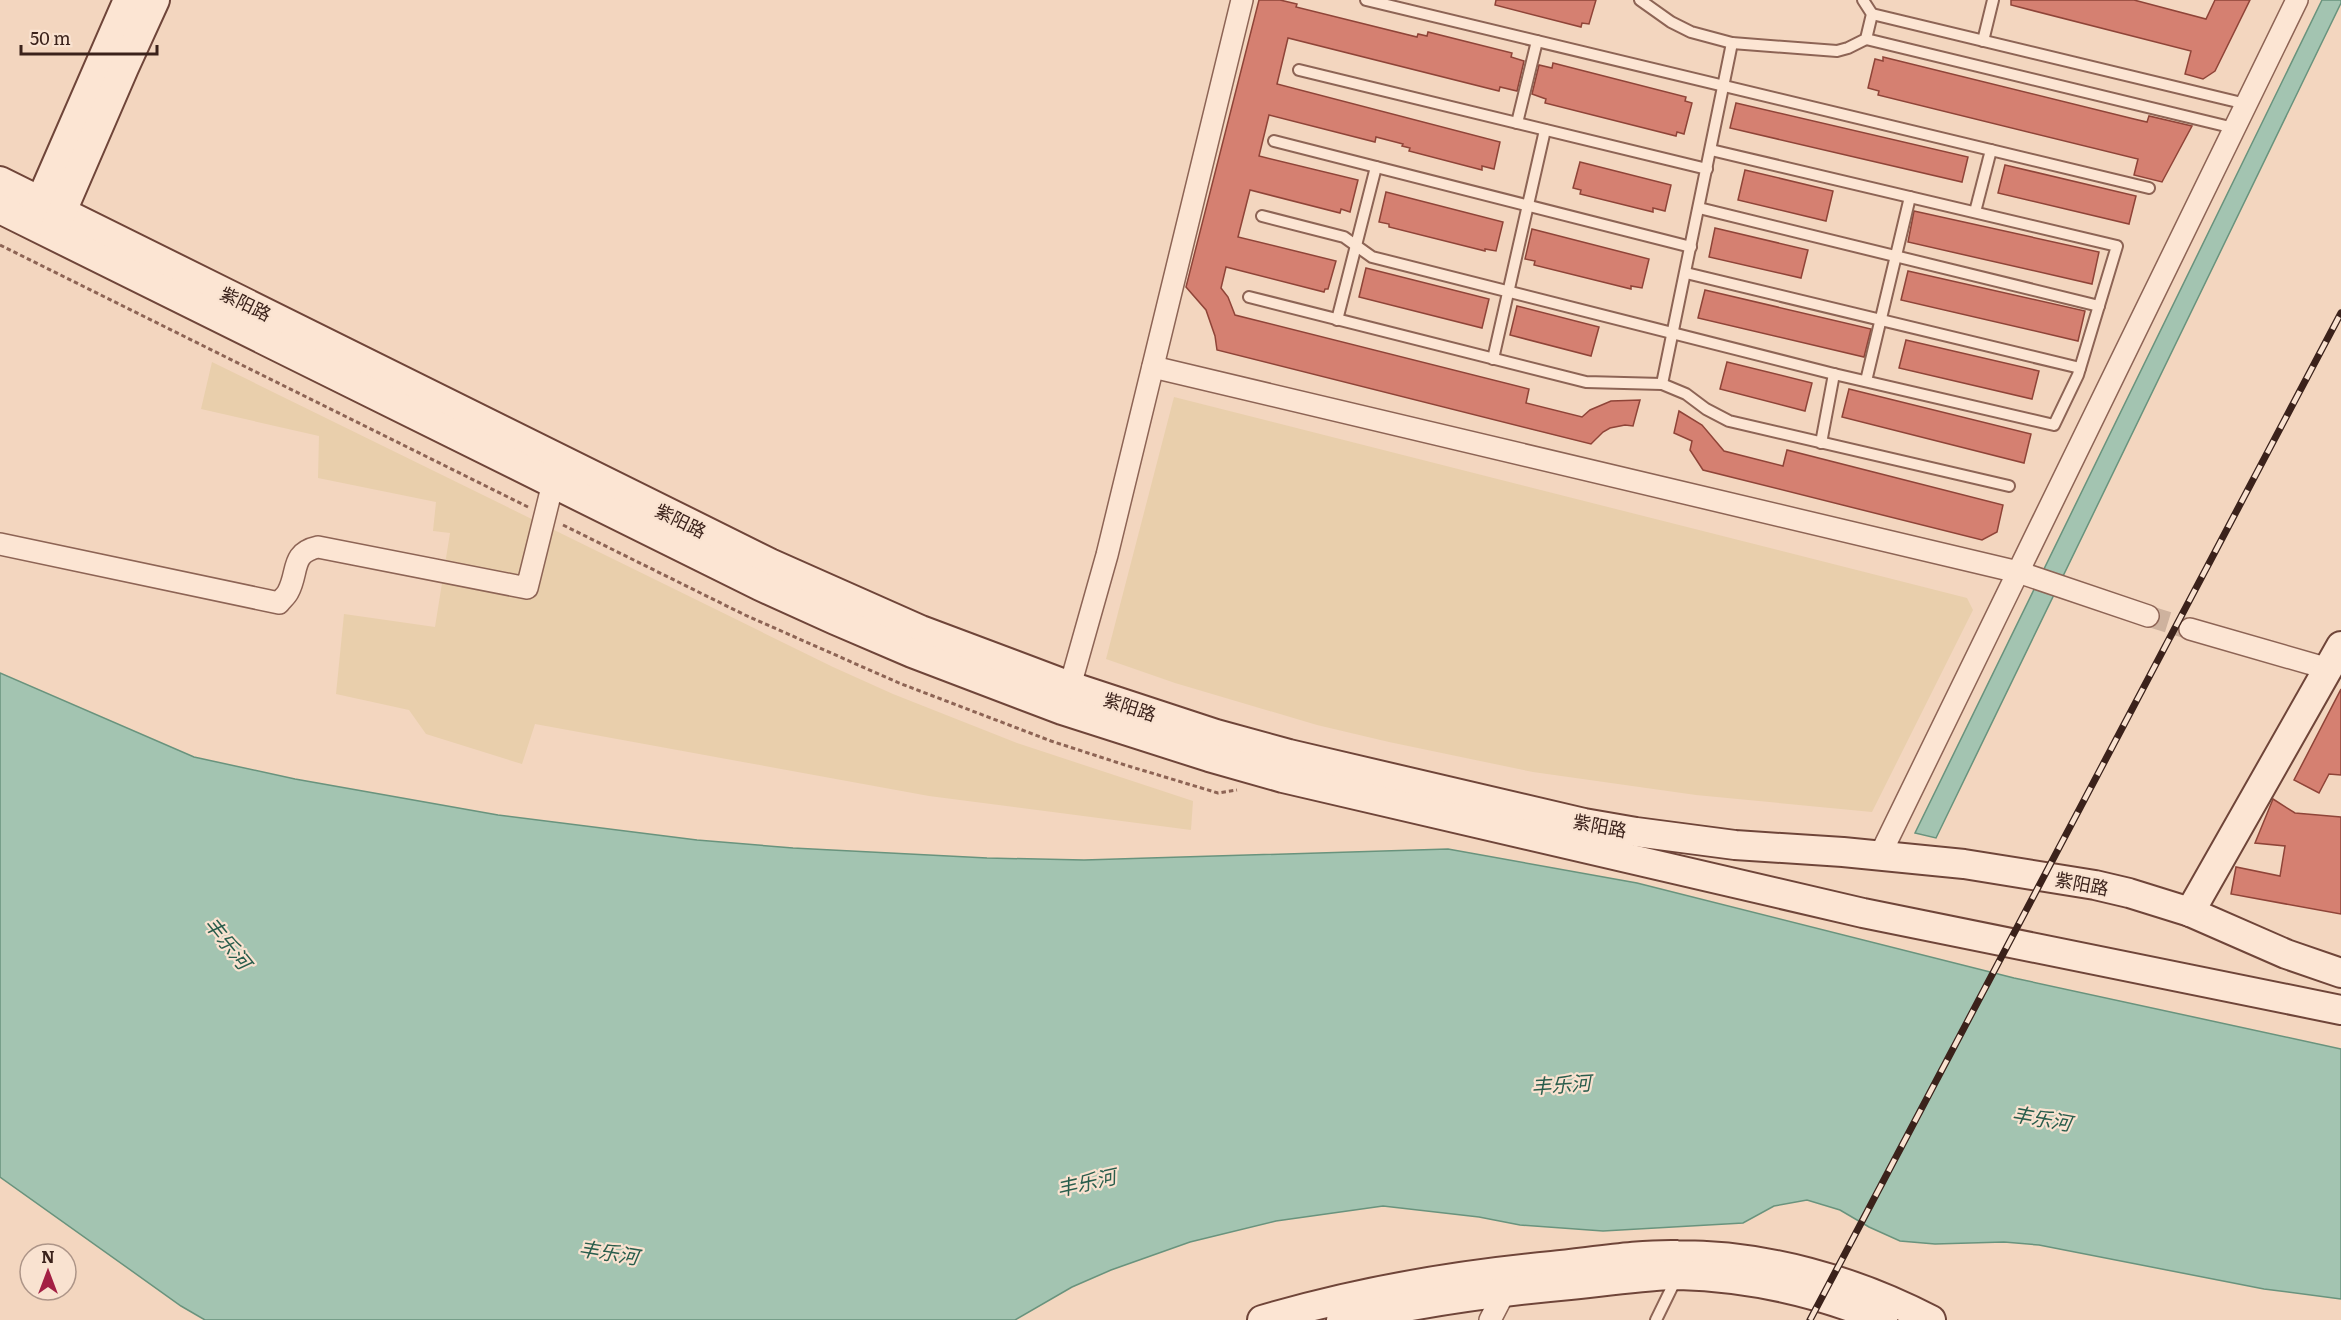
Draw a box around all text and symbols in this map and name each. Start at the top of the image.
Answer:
scale bar [21,18,158,56]
text: 50 m [30,24,71,51]
street label: 紫阳路 [216,279,276,327]
street label: 紫阳路 [651,496,711,544]
street label: 紫阳路 [1100,685,1160,727]
street label: 紫阳路 [1571,807,1629,843]
street label: 紫阳路 [2053,865,2111,901]
water label: 丰乐河 [198,909,262,978]
water label: 丰乐河 [1530,1066,1596,1100]
water label: 丰乐河 [2010,1097,2078,1138]
water label: 丰乐河 [1053,1159,1123,1202]
water label: 丰乐河 [577,1231,645,1271]
north arrow [18,1242,78,1302]
text: N [41,1244,55,1268]

